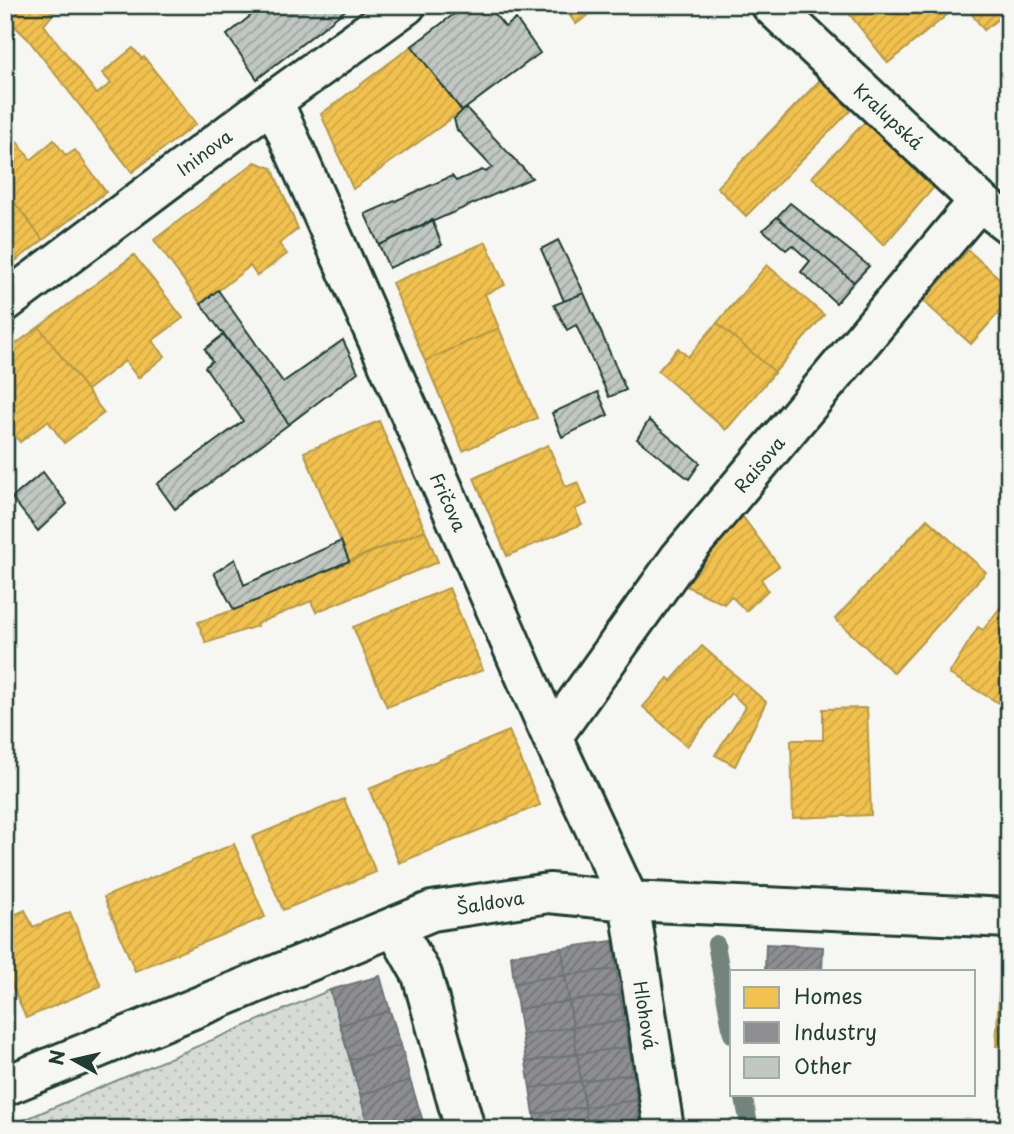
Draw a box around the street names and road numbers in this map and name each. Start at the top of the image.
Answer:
street label: Kralupská [848,77,930,156]
street label: Ininova [171,122,237,182]
street label: Raisova [727,430,791,498]
street label: Fričova [424,468,474,536]
street label: Šaldova [454,883,526,921]
street label: Hlohová [627,979,665,1051]

